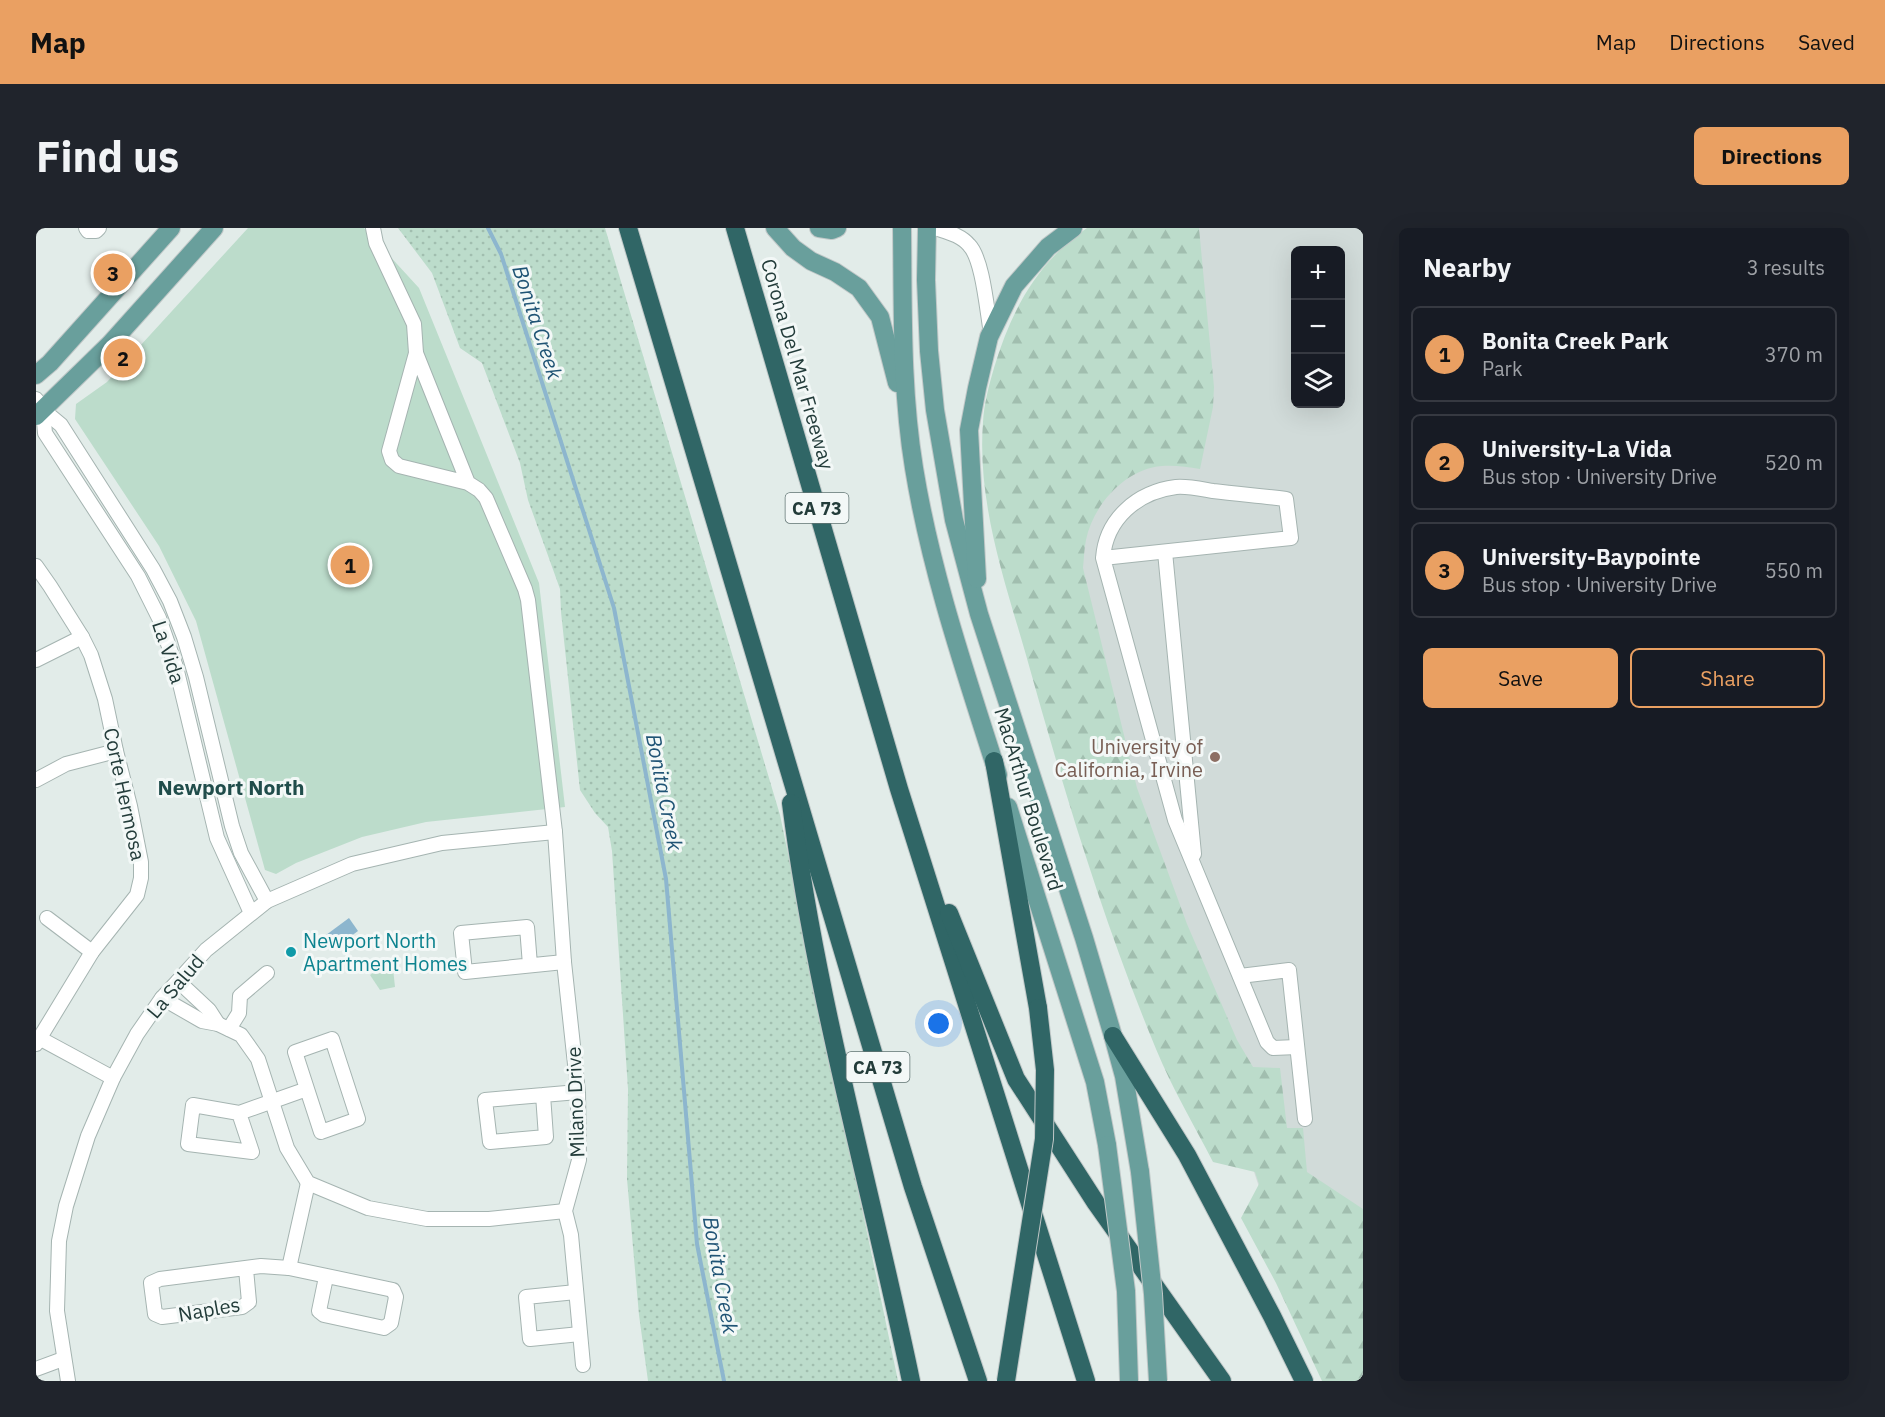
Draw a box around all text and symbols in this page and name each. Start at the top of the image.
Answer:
text: Map [30,24,86,61]
text: Map [1596,28,1636,56]
text: Directions [1669,28,1765,56]
text: Saved [1798,28,1855,56]
button: Directions [1694,127,1849,185]
text: Find us [36,129,179,184]
map controls [1291,246,1345,408]
button: + [1291,246,1345,300]
pin: 3 [94,250,133,296]
text: Nearby [1423,250,1511,284]
text: 3 results [1747,254,1825,281]
street label: Corona Del Mar Freeway [755,256,841,473]
water label: Bonita Creek [506,261,570,384]
button: − [1291,300,1345,354]
text: Bonita Creek Park [1482,326,1669,355]
pin: 2 [104,336,142,380]
text: 1 [1439,341,1451,368]
text: 370 m [1765,341,1823,368]
button: layers [1291,354,1345,408]
text: Park [1482,355,1522,382]
text: University-La Vida [1482,434,1672,463]
text: 2 [1439,449,1451,476]
text: 520 m [1765,449,1823,476]
text: Bus stop · University Drive [1482,463,1717,490]
road number: CA 73 [786,493,848,523]
pin: 1 [330,542,370,588]
text: University-Baypointe [1482,542,1701,571]
text: 3 [1439,557,1451,584]
text: 550 m [1765,557,1823,584]
text: Bus stop · University Drive [1482,571,1717,598]
street label: La Vida [146,617,192,687]
button: Save [1423,648,1618,708]
button: Share [1630,648,1825,708]
street label: MacArthur Boulevard [988,704,1070,894]
street label: Corte Hermosa [98,725,152,863]
water label: Bonita Creek [640,731,690,854]
place label: University of California, Irvine [1054,733,1204,783]
marker: University of California, Irvine [1208,750,1222,764]
district label: Newport North [158,773,304,801]
place label: Newport North Apartment Homes [303,927,468,977]
marker: Newport North Apartment Homes [284,945,298,959]
street label: La Salud [140,948,210,1024]
your location [924,1009,953,1038]
street label: Milano Drive [560,1046,590,1158]
road number: CA 73 [846,1052,910,1082]
water label: Bonita Creek [697,1214,745,1337]
street label: Naples [176,1290,242,1328]

